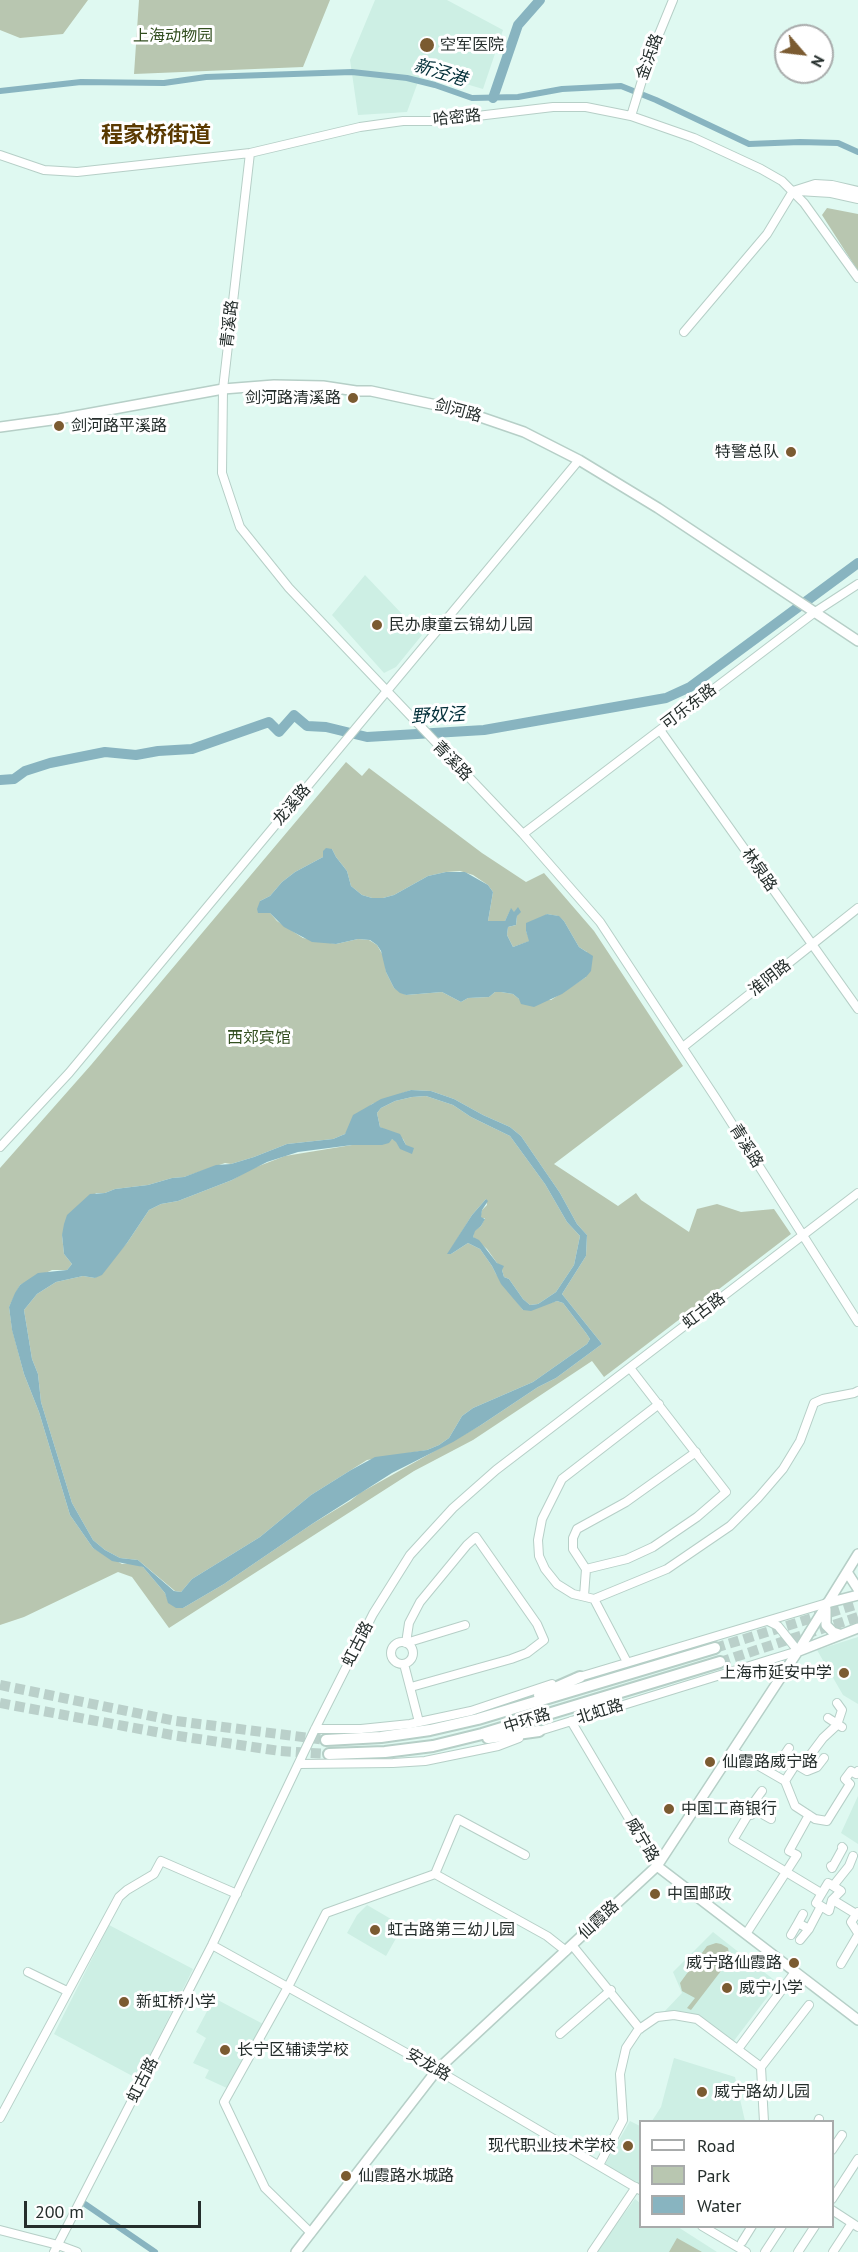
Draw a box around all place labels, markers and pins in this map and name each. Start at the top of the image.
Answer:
place label: 空军医院 [440,35,504,55]
marker: 空军医院 [418,36,436,54]
place label: 剑河路清溪路 [245,388,341,408]
marker: 剑河路清溪路 [346,391,360,405]
place label: 剑河路平溪路 [71,416,167,436]
marker: 剑河路平溪路 [52,419,66,433]
place label: 特警总队 [715,442,779,462]
marker: 特警总队 [784,445,798,459]
place label: 民办康童云锦幼儿园 [389,615,533,635]
marker: 民办康童云锦幼儿园 [370,618,384,632]
place label: 上海市延安中学 [720,1663,832,1683]
marker: 上海市延安中学 [837,1666,851,1680]
place label: 仙霞路威宁路 [722,1752,818,1772]
marker: 仙霞路威宁路 [703,1755,717,1769]
place label: 中国工商银行 [681,1799,777,1819]
marker: 中国工商银行 [662,1802,676,1816]
place label: 中国邮政 [667,1884,731,1904]
marker: 中国邮政 [648,1887,662,1901]
place label: 虹古路第三幼儿园 [387,1920,515,1940]
marker: 虹古路第三幼儿园 [368,1923,382,1937]
place label: 威宁路仙霞路 [686,1953,782,1973]
marker: 威宁路仙霞路 [787,1956,801,1970]
place label: 威宁小学 [739,1978,803,1998]
marker: 威宁小学 [720,1981,734,1995]
place label: 新虹桥小学 [136,1992,216,2012]
marker: 新虹桥小学 [117,1995,131,2009]
place label: 长宁区辅读学校 [237,2040,349,2060]
marker: 长宁区辅读学校 [218,2043,232,2057]
place label: 威宁路幼儿园 [714,2082,810,2102]
marker: 威宁路幼儿园 [695,2085,709,2099]
place label: 现代职业技术学校 [488,2136,616,2156]
marker: 现代职业技术学校 [621,2139,635,2153]
place label: 仙霞路水城路 [358,2166,454,2186]
marker: 仙霞路水城路 [339,2169,353,2183]

